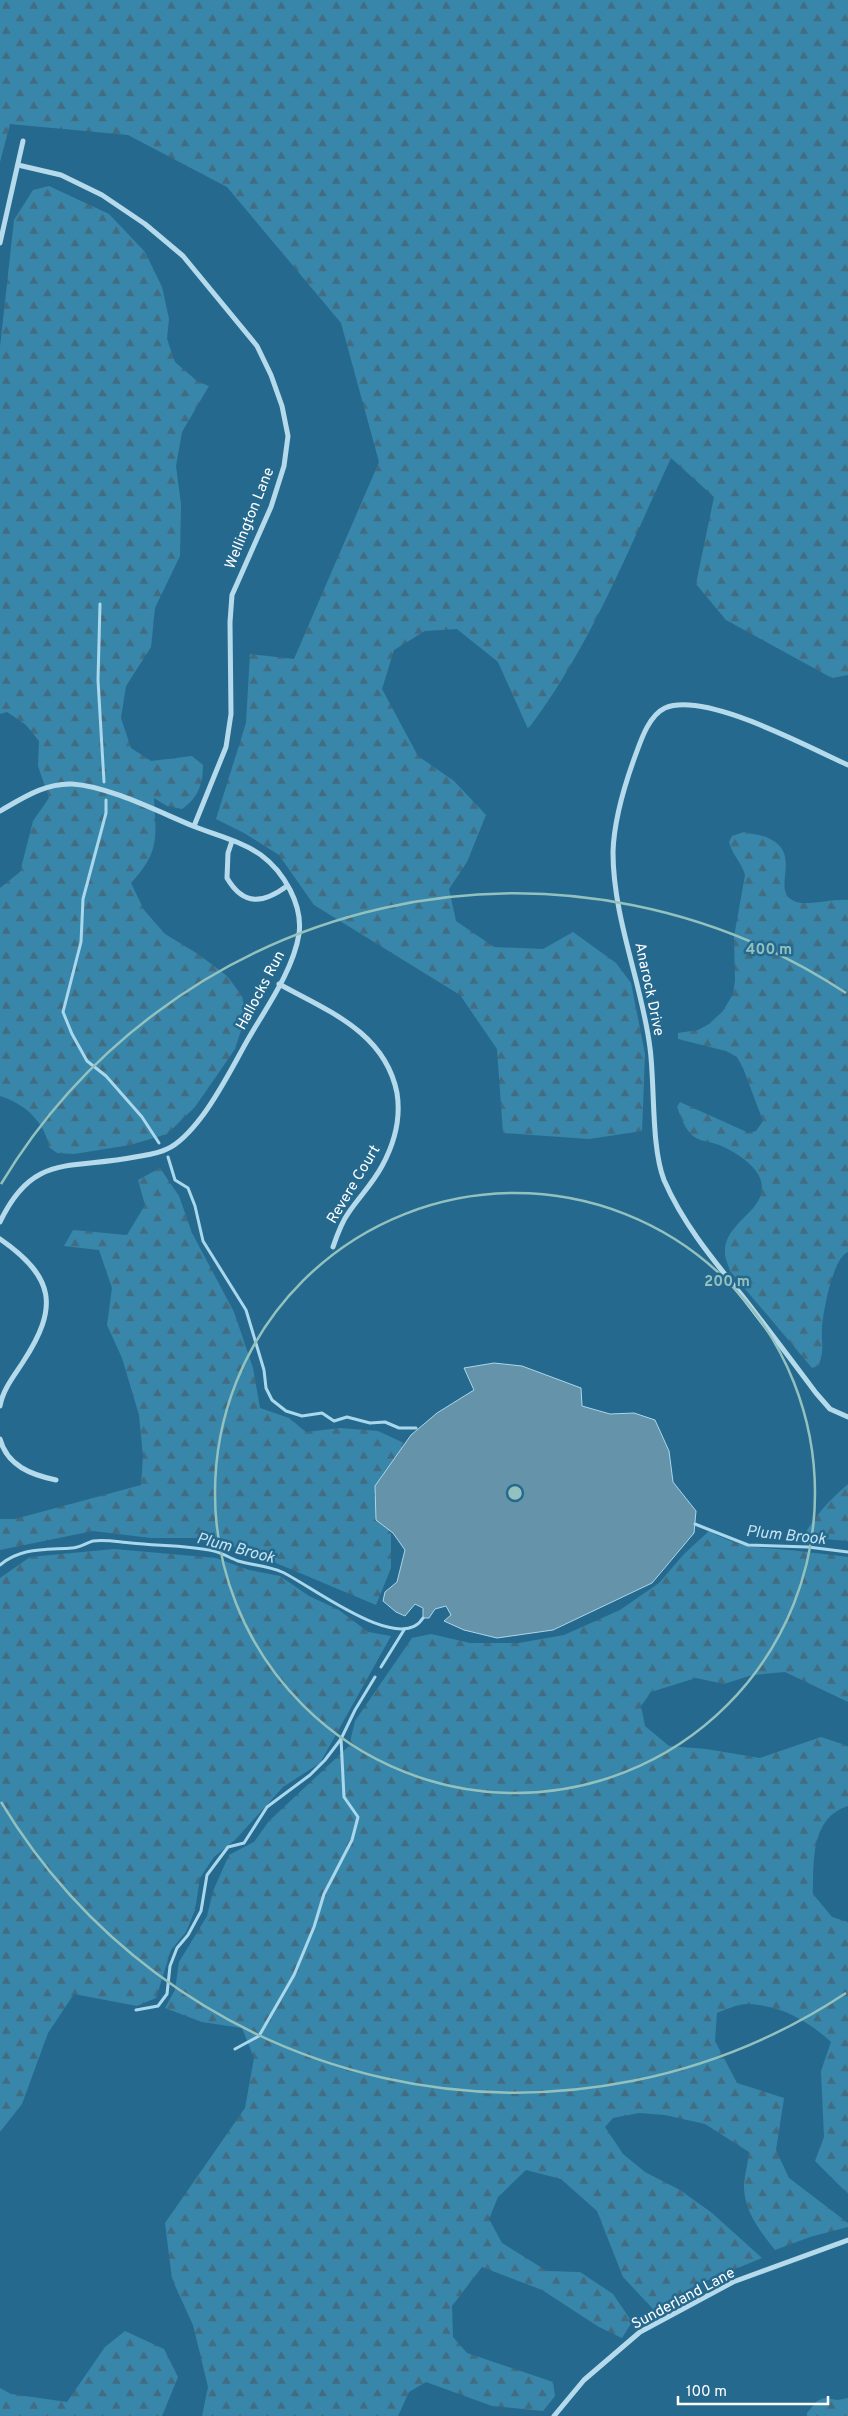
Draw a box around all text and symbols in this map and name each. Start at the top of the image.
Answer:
street label: Wellington Lane [221,465,279,572]
street label: Anarock Drive [629,941,668,1038]
text: 400 m [746,941,792,960]
street label: Hallocks Run [233,948,290,1034]
street label: Revere Court [323,1142,385,1228]
text: 200 m [704,1273,750,1292]
centre of rings [506,1484,524,1502]
water label: Plum Brook [745,1522,828,1550]
water label: Plum Brook [194,1529,278,1569]
street label: Sunderland Lane [629,2264,739,2335]
scale bar [678,2374,828,2406]
text: 100 m [686,2383,727,2402]

